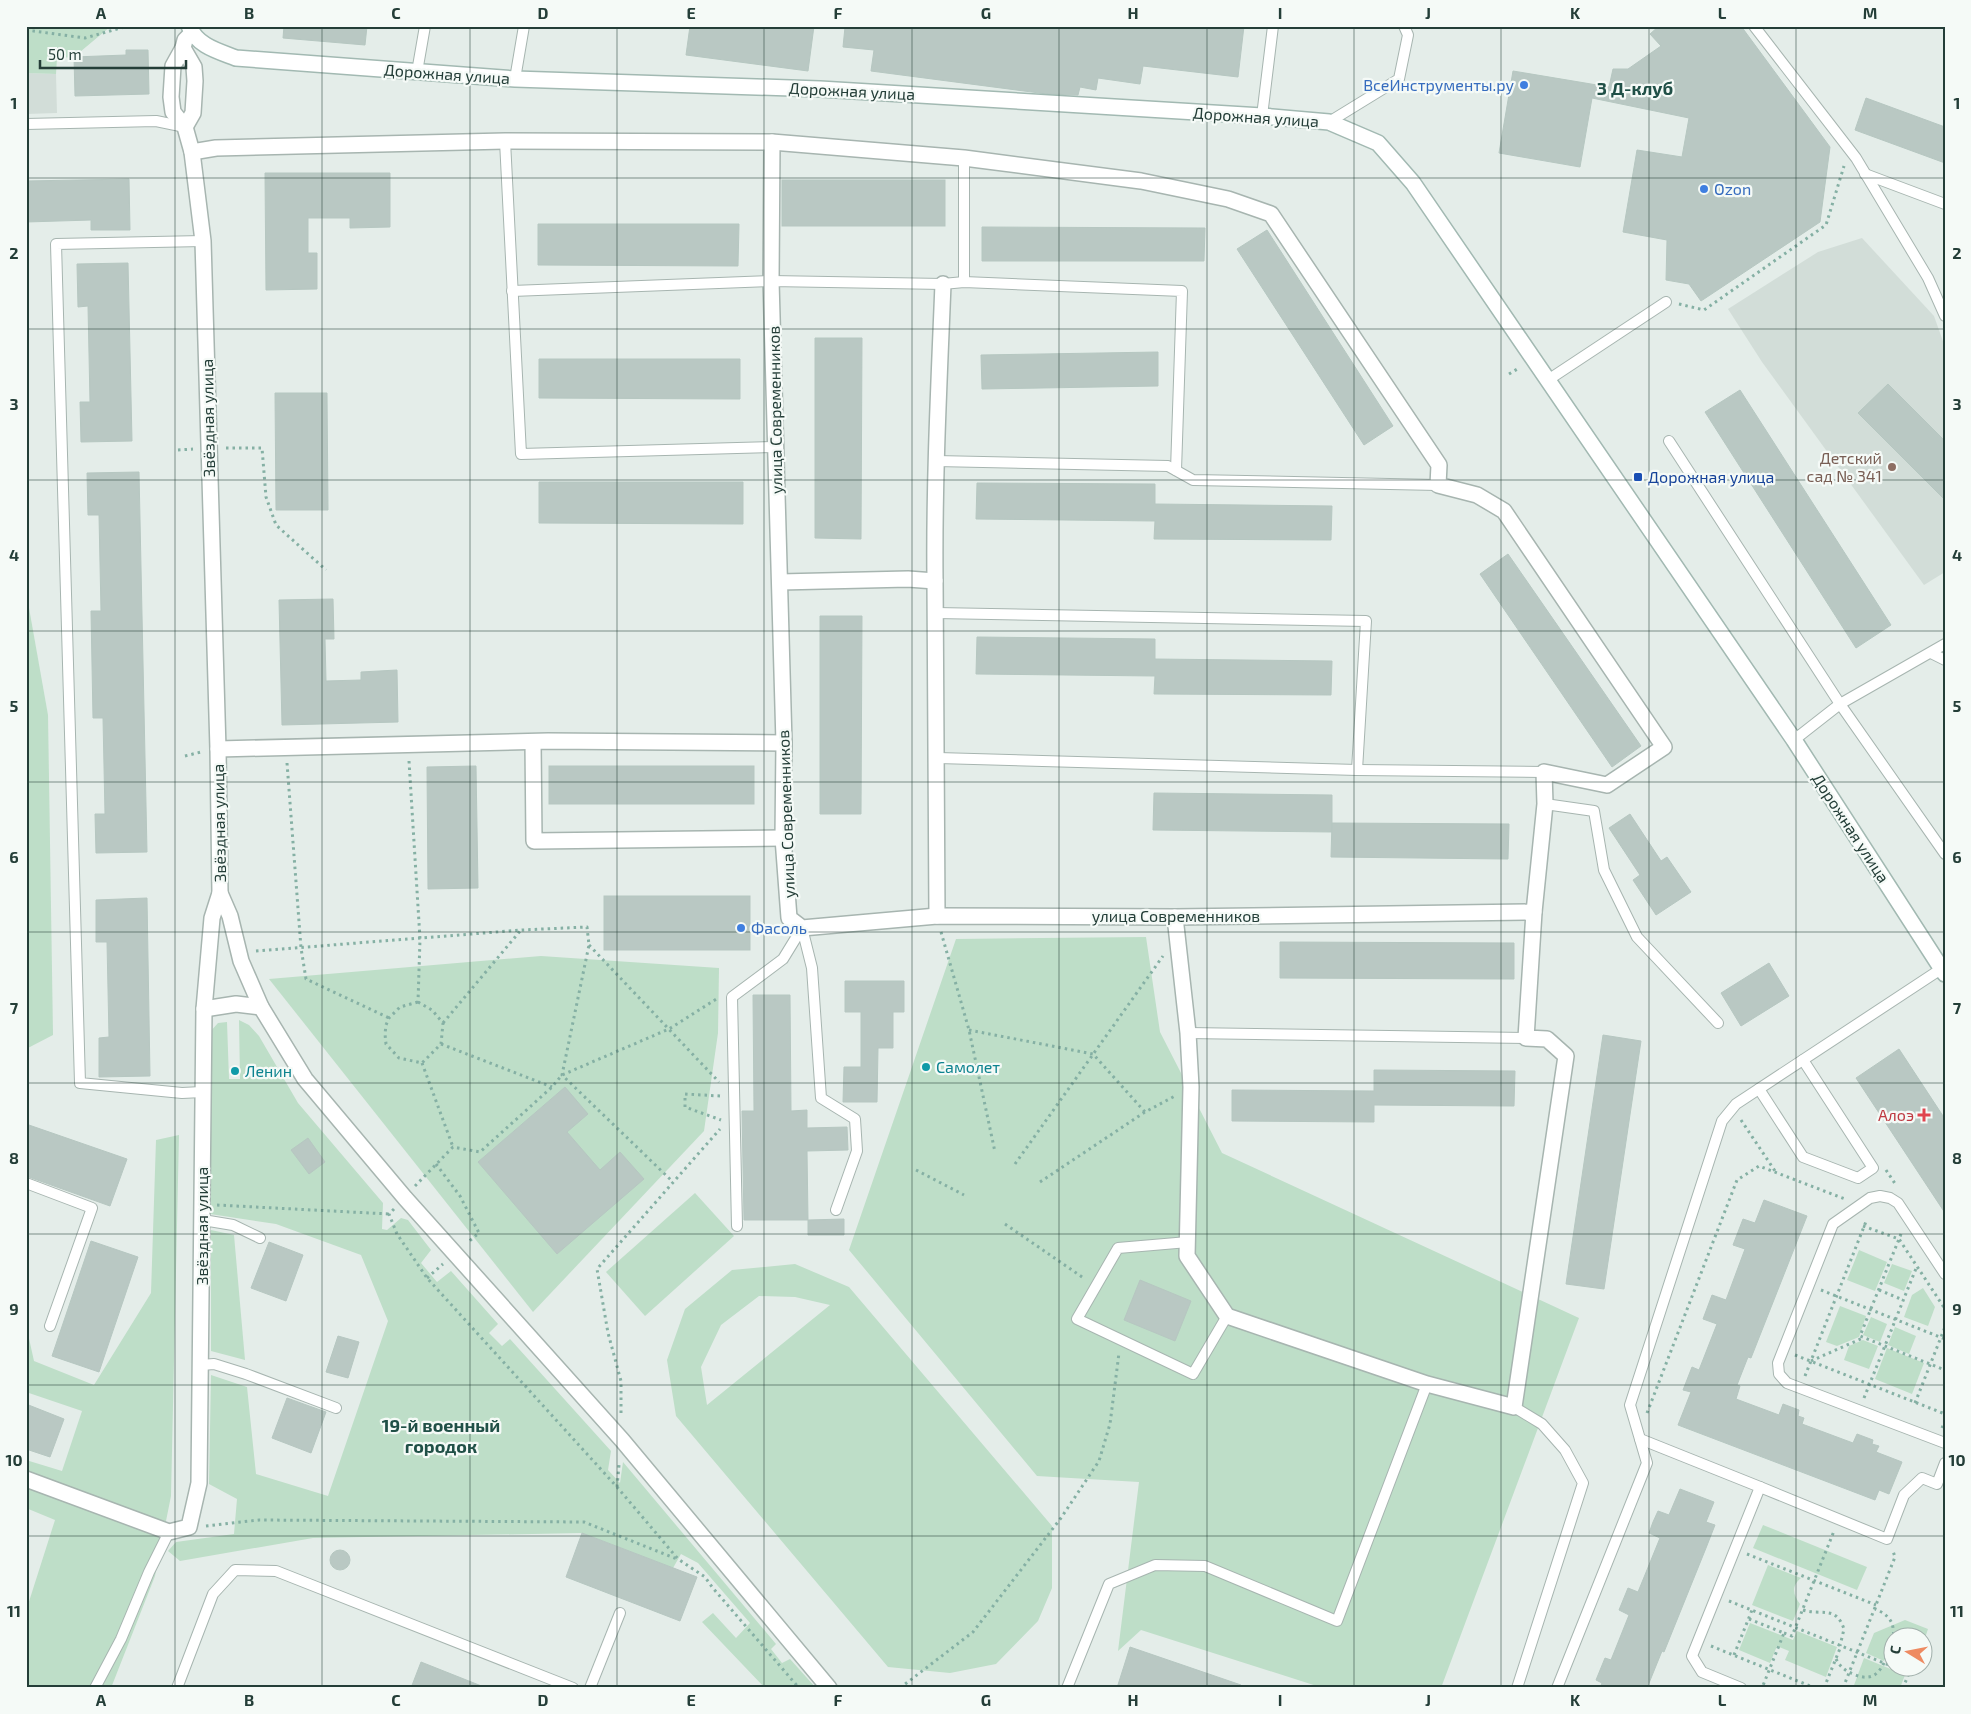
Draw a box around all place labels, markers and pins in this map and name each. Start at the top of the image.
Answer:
place label: ВсеИнструменты.ру [1363,75,1514,95]
marker: ВсеИнструменты.ру [1518,79,1530,91]
place label: Ozon [1714,179,1751,198]
marker: Ozon [1698,183,1710,195]
place label: Детский сад № 341 [1807,448,1882,485]
marker: Детский сад № 341 [1886,461,1898,473]
place label: Дорожная улица [1648,467,1774,487]
marker: Дорожная улица [1632,471,1644,483]
place label: Фасоль [751,918,807,937]
marker: Фасоль [735,922,747,934]
place label: Самолет [936,1057,1000,1076]
place label: Ленин [245,1061,292,1080]
marker: Самолет [920,1061,932,1073]
marker: Ленин [229,1065,241,1077]
place label: Алоэ [1878,1105,1914,1124]
marker: Алоэ [1918,1109,1930,1121]

